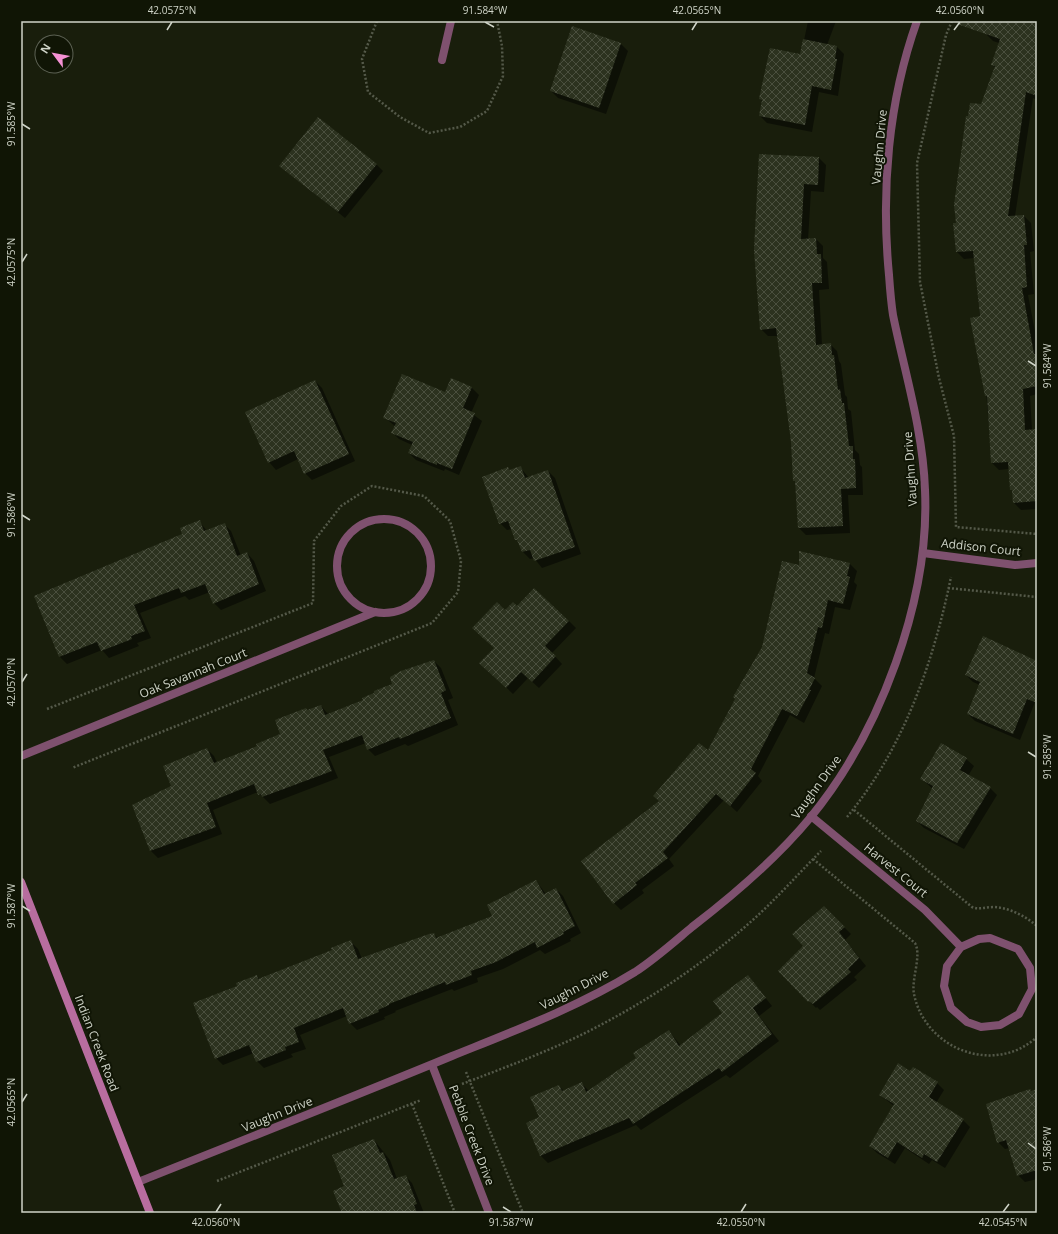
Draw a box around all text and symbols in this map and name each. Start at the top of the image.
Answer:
text: 42.0575°N [148,3,196,17]
text: 91.584°W [463,3,508,17]
text: 42.0565°N [673,3,721,17]
text: 42.0560°N [936,3,984,17]
north arrow [34,34,74,74]
text: N [36,41,54,56]
text: 91.585°W [4,101,18,146]
street label: Vaughn Drive [867,109,891,185]
text: 42.0575°N [4,238,18,286]
text: 91.584°W [1040,343,1054,388]
street label: Vaughn Drive [899,431,921,507]
text: 91.586°W [4,492,18,537]
street label: Addison Court [940,534,1022,560]
street label: Oak Savannah Court [137,644,249,702]
text: 42.0570°N [4,658,18,706]
text: 91.585°W [1040,734,1054,779]
street label: Vaughn Drive [787,751,845,822]
street label: Harvest Court [860,839,932,901]
text: 91.587°W [4,883,18,928]
street label: Vaughn Drive [537,964,611,1014]
street label: Indian Creek Road [71,992,123,1094]
text: 42.0565°N [4,1078,18,1126]
street label: Pebble Creek Drive [445,1082,499,1188]
street label: Vaughn Drive [239,1092,315,1136]
text: 91.586°W [1040,1126,1054,1171]
text: 42.0560°N [192,1215,240,1229]
text: 91.587°W [489,1215,534,1229]
text: 42.0550°N [717,1215,765,1229]
text: 42.0545°N [979,1215,1027,1229]

